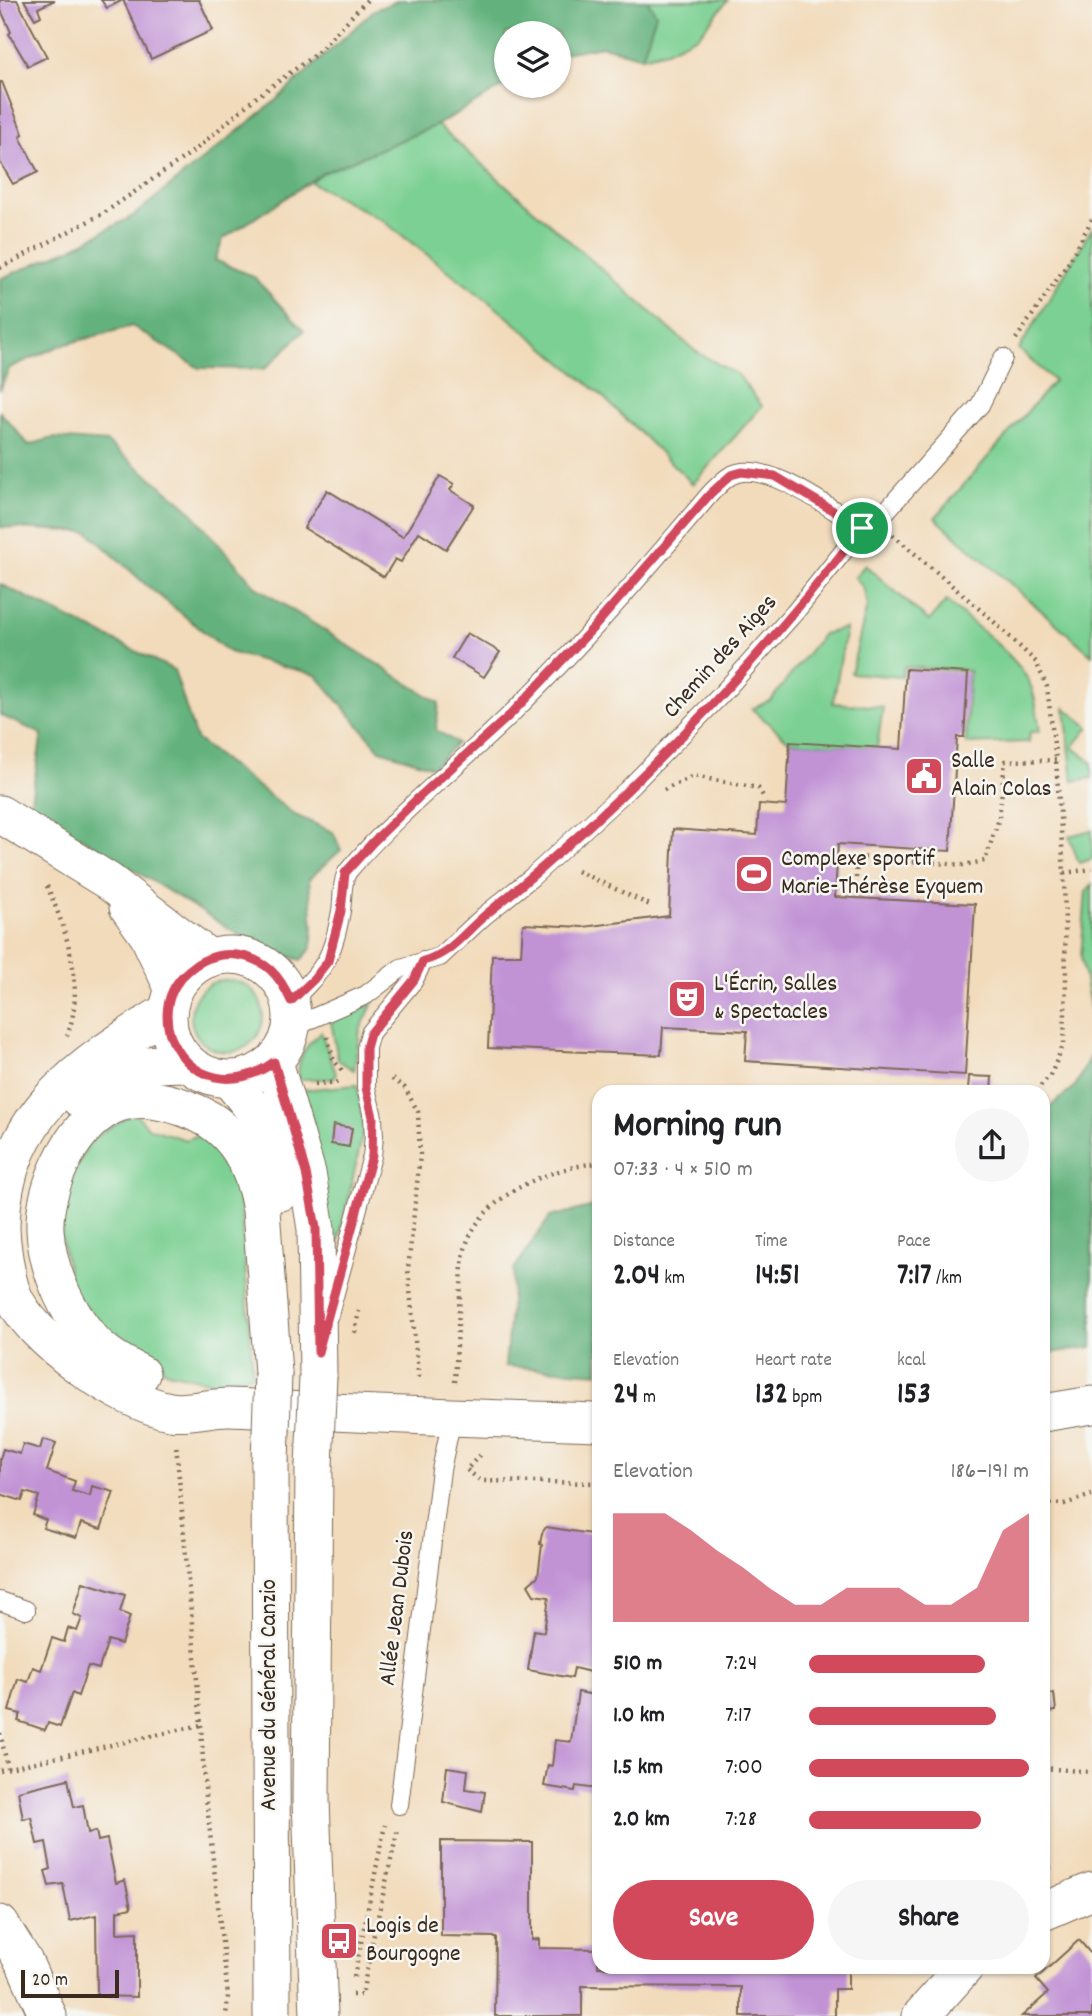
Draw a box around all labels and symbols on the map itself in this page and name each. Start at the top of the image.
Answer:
pin [832,498,892,558]
street label: Chemin des Aiges [656,587,786,727]
place label: Salle Alain Colas [951,745,1052,807]
public building icon: Salle Alain Colas [903,755,945,797]
place label: Complexe sportif Marie-Thérèse Eyquem [781,843,983,905]
sports icon: Complexe sportif Marie-Thérèse Eyquem [733,853,775,895]
place label: L'Écrin, Salles & Spectacles [714,968,837,1030]
theatre icon: L'Écrin, Salles & Spectacles [666,978,708,1020]
street label: Allée Jean Dubois [372,1528,424,1688]
street label: Avenue du Général Canzio [253,1579,287,1811]
place label: Logis de Bourgogne [366,1910,461,1972]
bus stop icon: Logis de Bourgogne [318,1920,360,1962]
scale bar [21,1967,119,1999]

